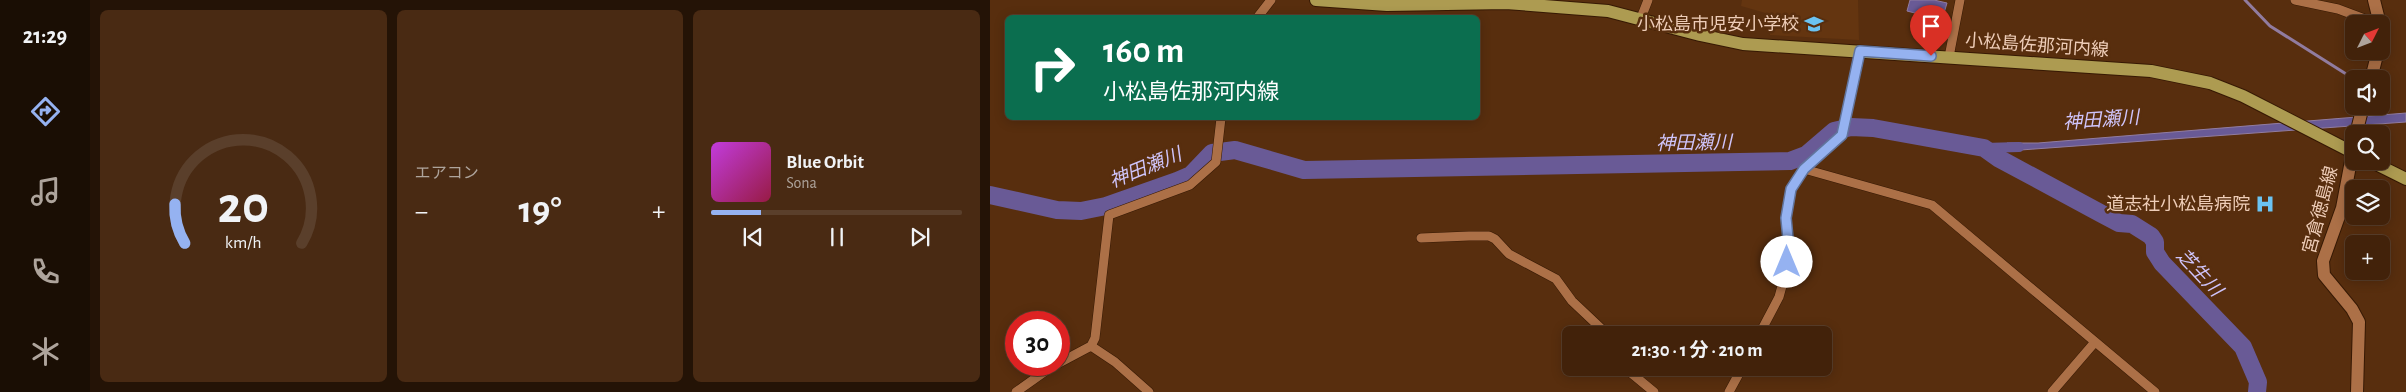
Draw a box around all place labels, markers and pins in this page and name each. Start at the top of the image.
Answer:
pin [1910,5,1952,56]
school or university icon: 小松島市児安小学校 [1803,13,1825,35]
place label: 小松島市児安小学校 [1637,14,1799,34]
hospital icon: 道志社小松島病院 [2254,193,2276,215]
place label: 道志社小松島病院 [2106,194,2250,214]

